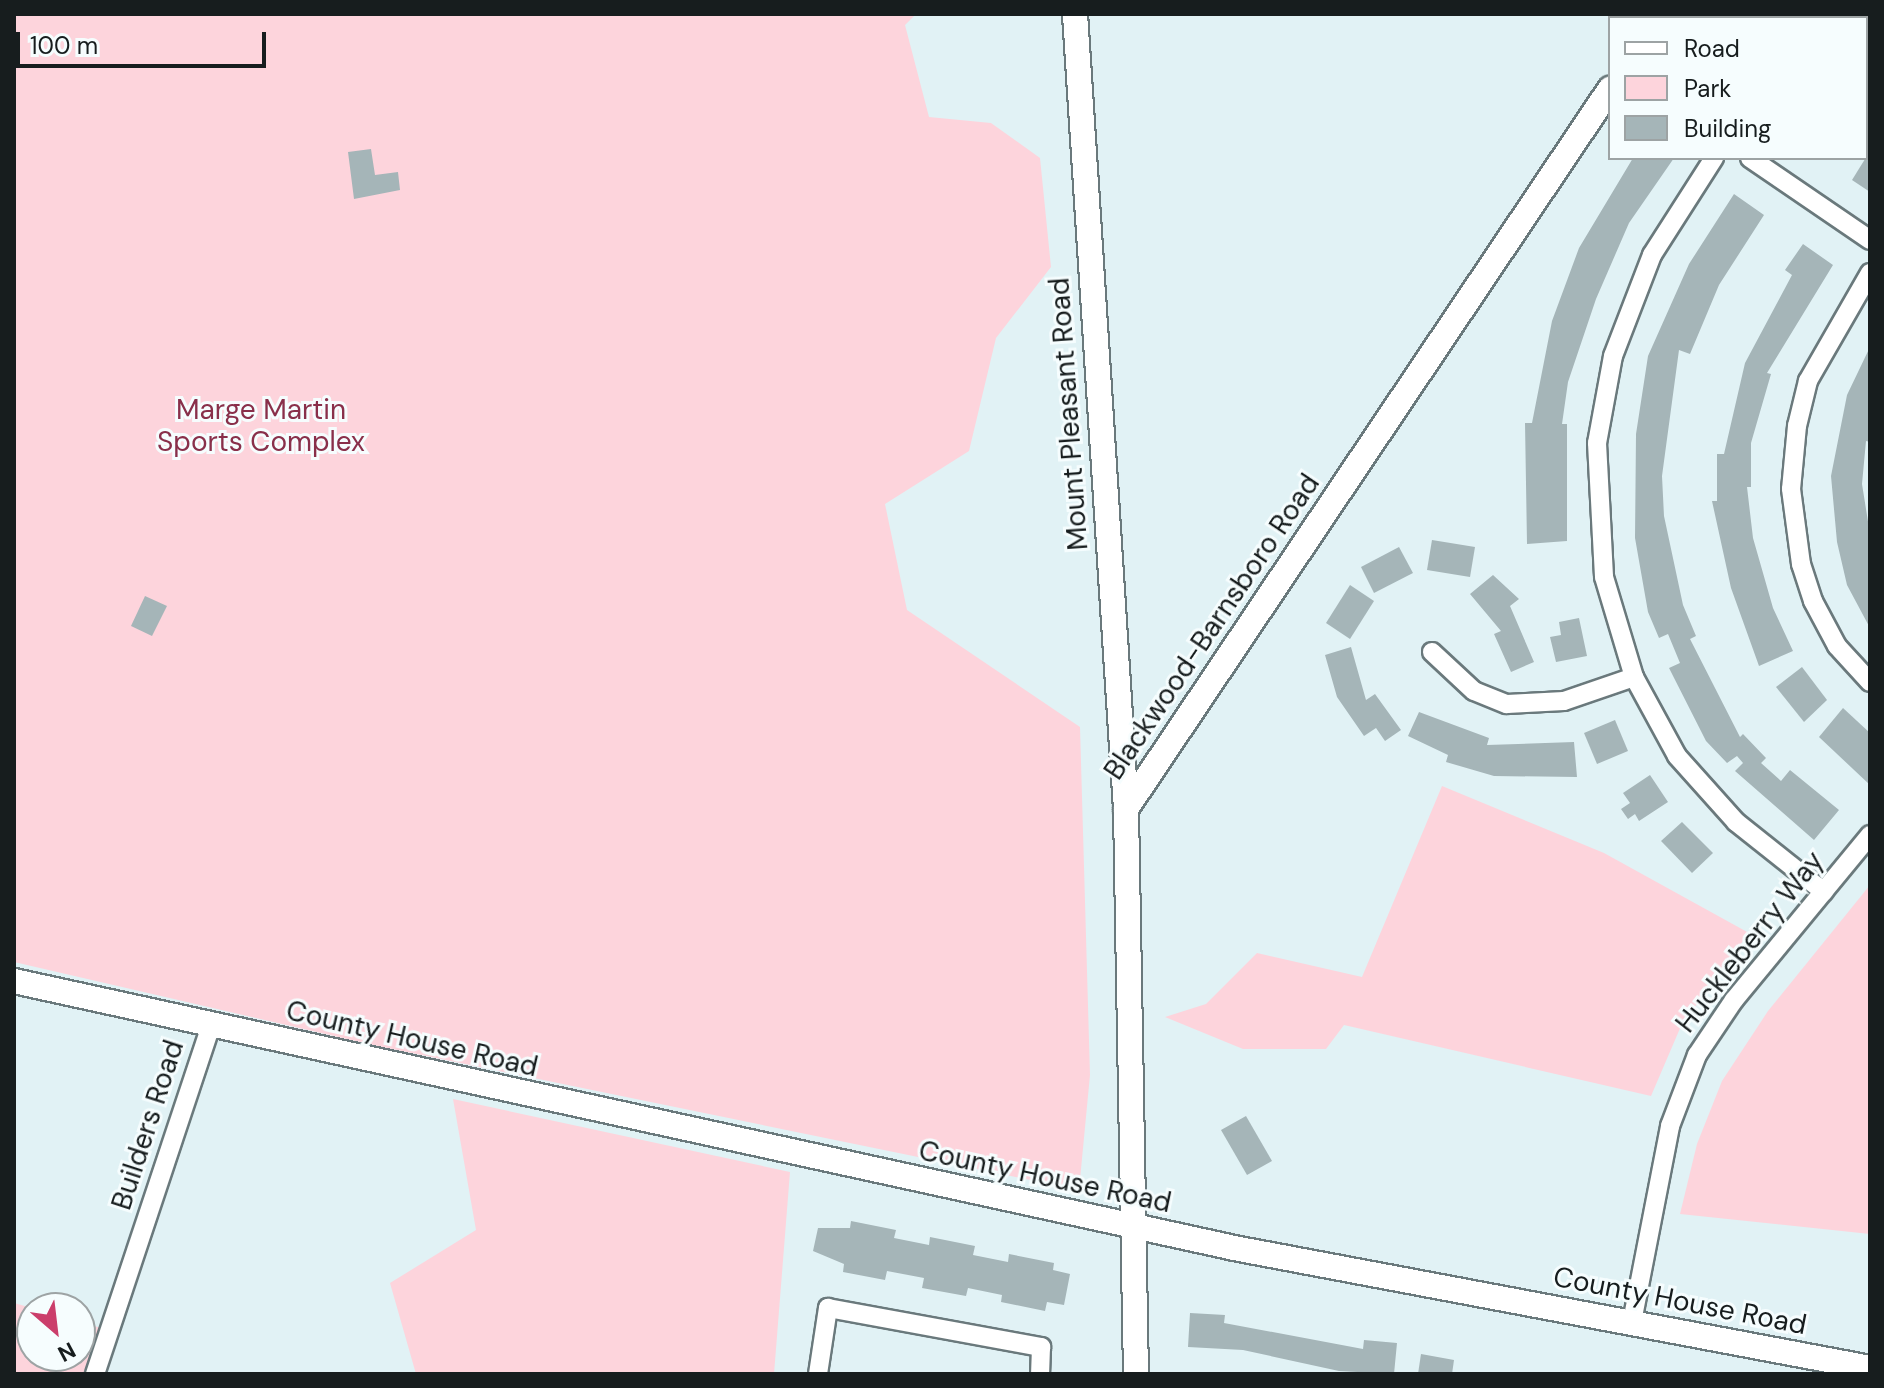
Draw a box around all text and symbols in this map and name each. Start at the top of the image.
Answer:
scale bar [20,16,270,66]
legend [1608,16,1868,160]
text: 100 m [30,30,98,61]
text: Road [1684,33,1740,64]
text: Park [1684,73,1731,104]
text: Building [1684,113,1771,144]
street label: Mount Pleasant Road [1043,277,1095,551]
park label: Marge Martin Sports Complex [157,393,365,459]
street label: Blackwood-Barnsboro Road [1097,468,1327,786]
street label: Huckleberry Way [1669,845,1831,1039]
street label: County House Road [283,994,541,1084]
street label: Builders Road [105,1036,191,1214]
street label: County House Road [916,1134,1174,1220]
street label: County House Road [1551,1260,1809,1342]
north arrow [16,1292,96,1372]
text: N [53,1335,80,1368]

